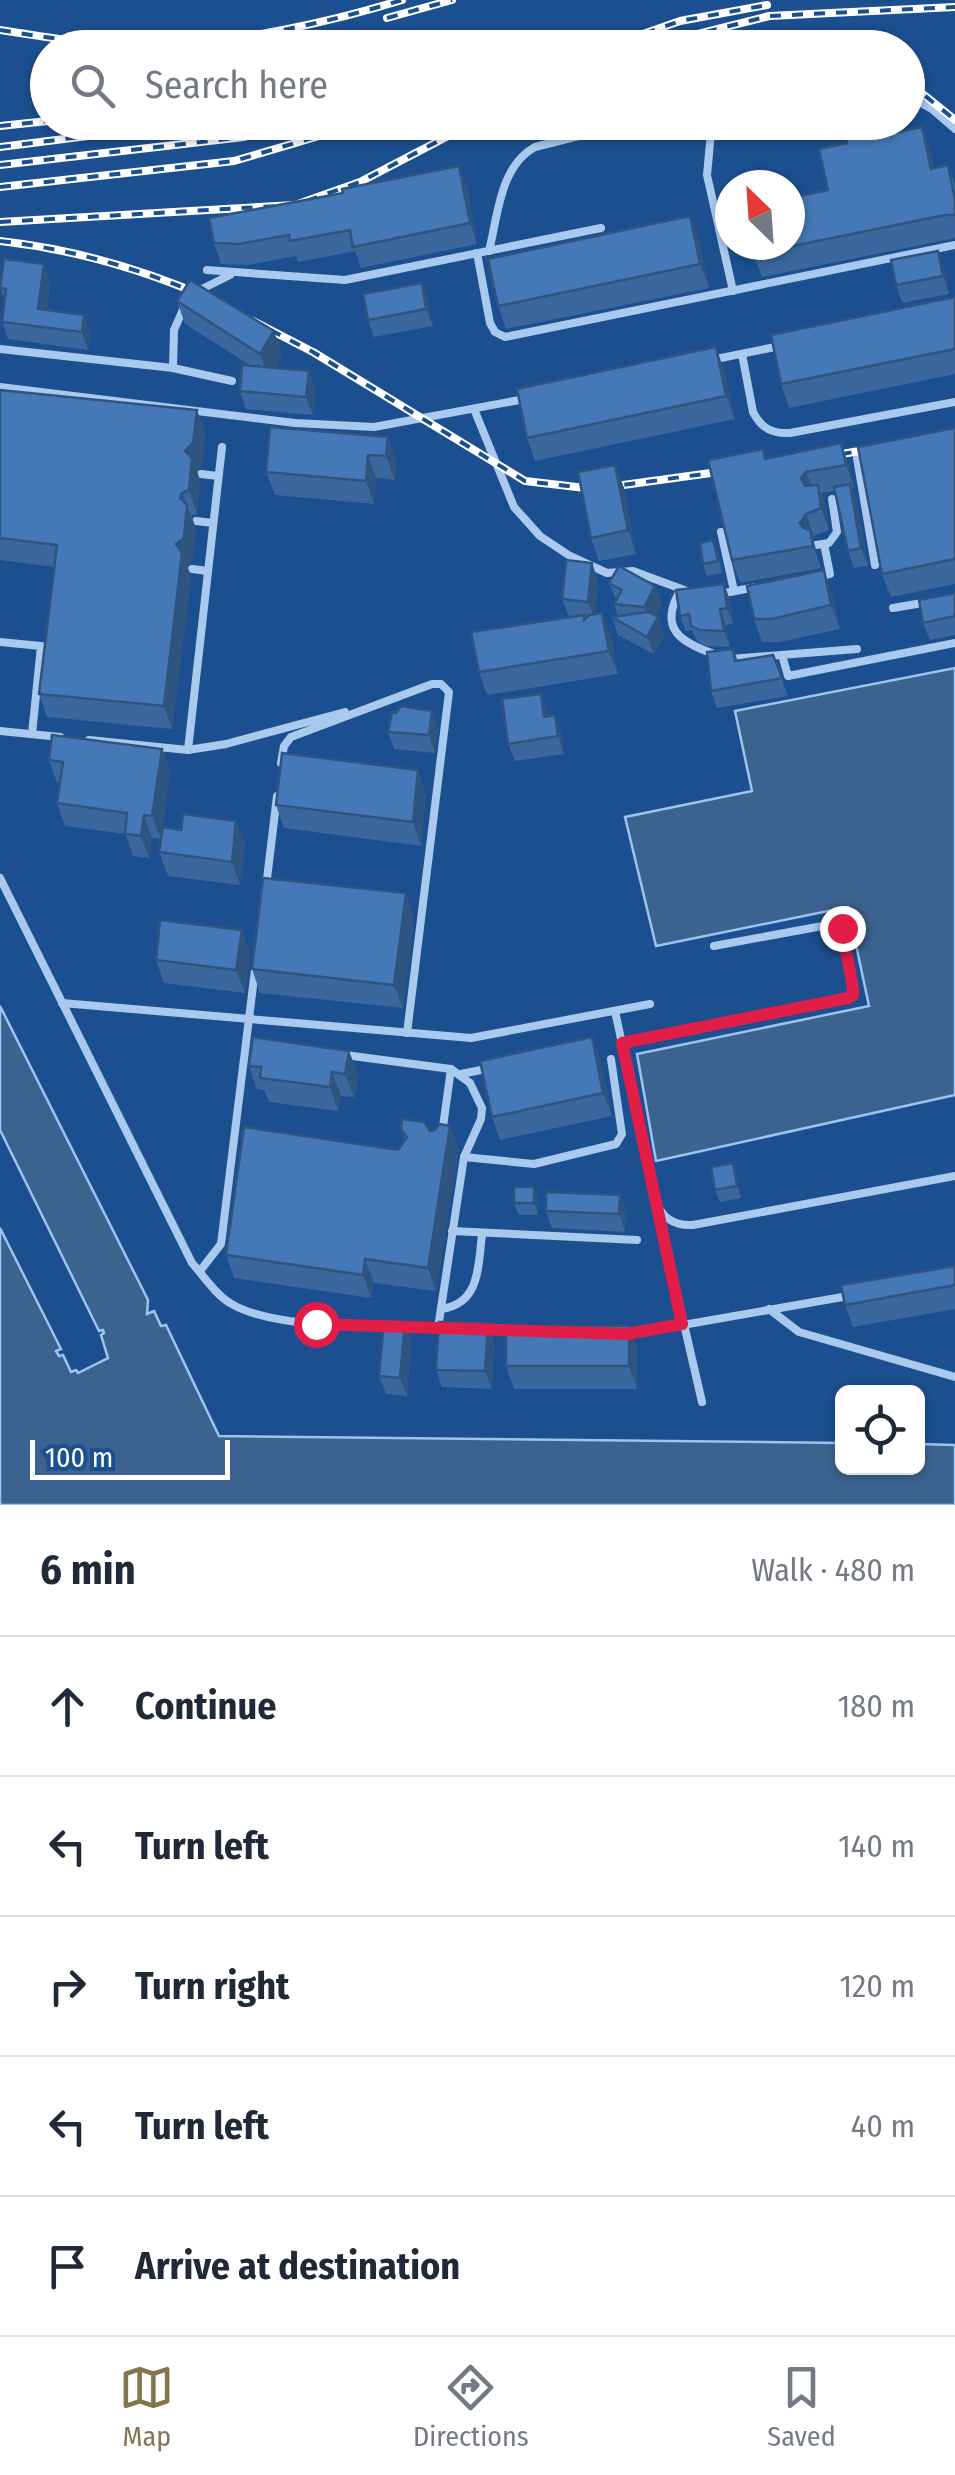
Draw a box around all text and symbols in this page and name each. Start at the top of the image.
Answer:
search box [30,30,925,140]
icon: search [65,58,120,113]
text: Search here [145,62,328,108]
north arrow [715,170,805,260]
route end [820,906,866,952]
route start [294,1302,340,1348]
map controls [835,1385,925,1475]
button: locate [835,1385,925,1475]
scale bar [30,1435,230,1480]
text: 100 m [45,1441,113,1474]
text: 6 min [40,1545,136,1595]
text: Walk · 480 m [751,1551,915,1589]
icon: ahead [40,1679,95,1734]
text: Continue [135,1683,276,1729]
text: 180 m [838,1687,915,1725]
icon: left [40,1819,95,1874]
text: Turn left [135,1823,269,1869]
text: 140 m [838,1827,915,1865]
icon: right [40,1959,95,2014]
text: Turn right [135,1963,289,2009]
text: 120 m [840,1967,915,2005]
icon: left [40,2099,95,2154]
text: Turn left [135,2103,269,2149]
text: 40 m [851,2107,915,2145]
icon: arrive [40,2239,95,2294]
text: Arrive at destination [135,2243,460,2289]
tab: Map [119,2360,174,2453]
tab: Directions [413,2360,529,2453]
tab: Saved [767,2360,836,2453]

